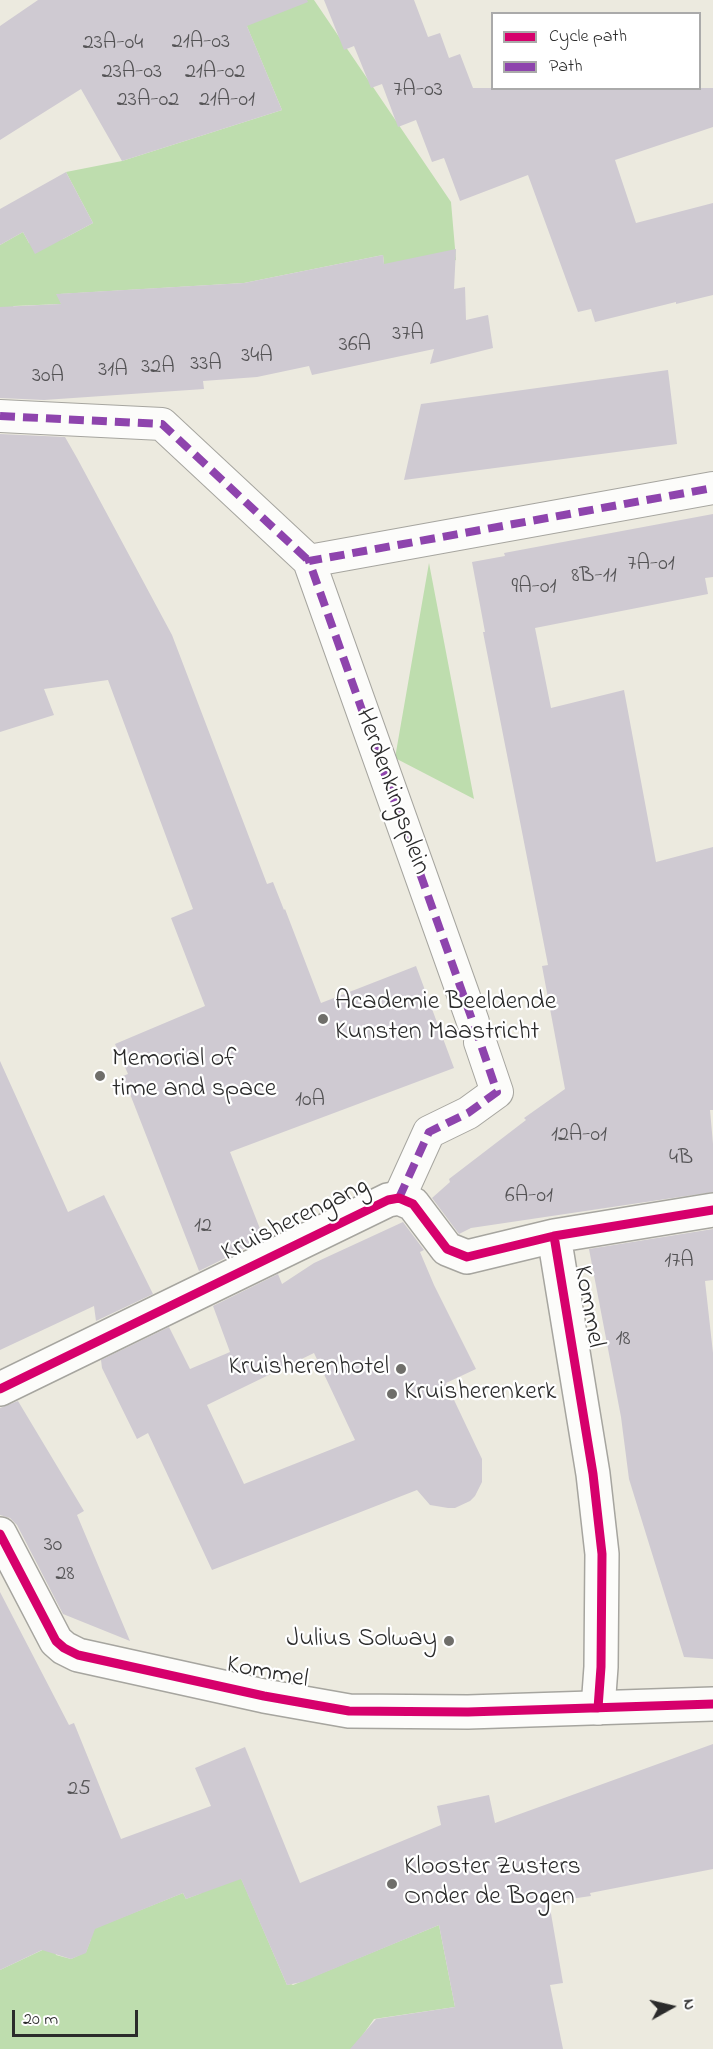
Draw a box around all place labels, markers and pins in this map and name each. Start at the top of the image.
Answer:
place label: Academie Beeldende Kunsten Maastricht [335,988,556,1050]
marker: Academie Beeldende Kunsten Maastricht [316,1012,330,1026]
place label: Memorial of time and space [112,1045,276,1106]
marker: Memorial of time and space [93,1069,107,1083]
place label: Kruisherenhotel [228,1353,389,1385]
marker: Kruisherenhotel [394,1362,408,1376]
place label: Kruisherenkerk [404,1378,556,1410]
marker: Kruisherenkerk [385,1387,399,1401]
place label: Julius Solway [287,1625,437,1657]
marker: Julius Solway [442,1634,456,1648]
place label: Klooster Zusters Onder de Bogen [404,1853,581,1914]
marker: Klooster Zusters Onder de Bogen [385,1877,399,1891]

